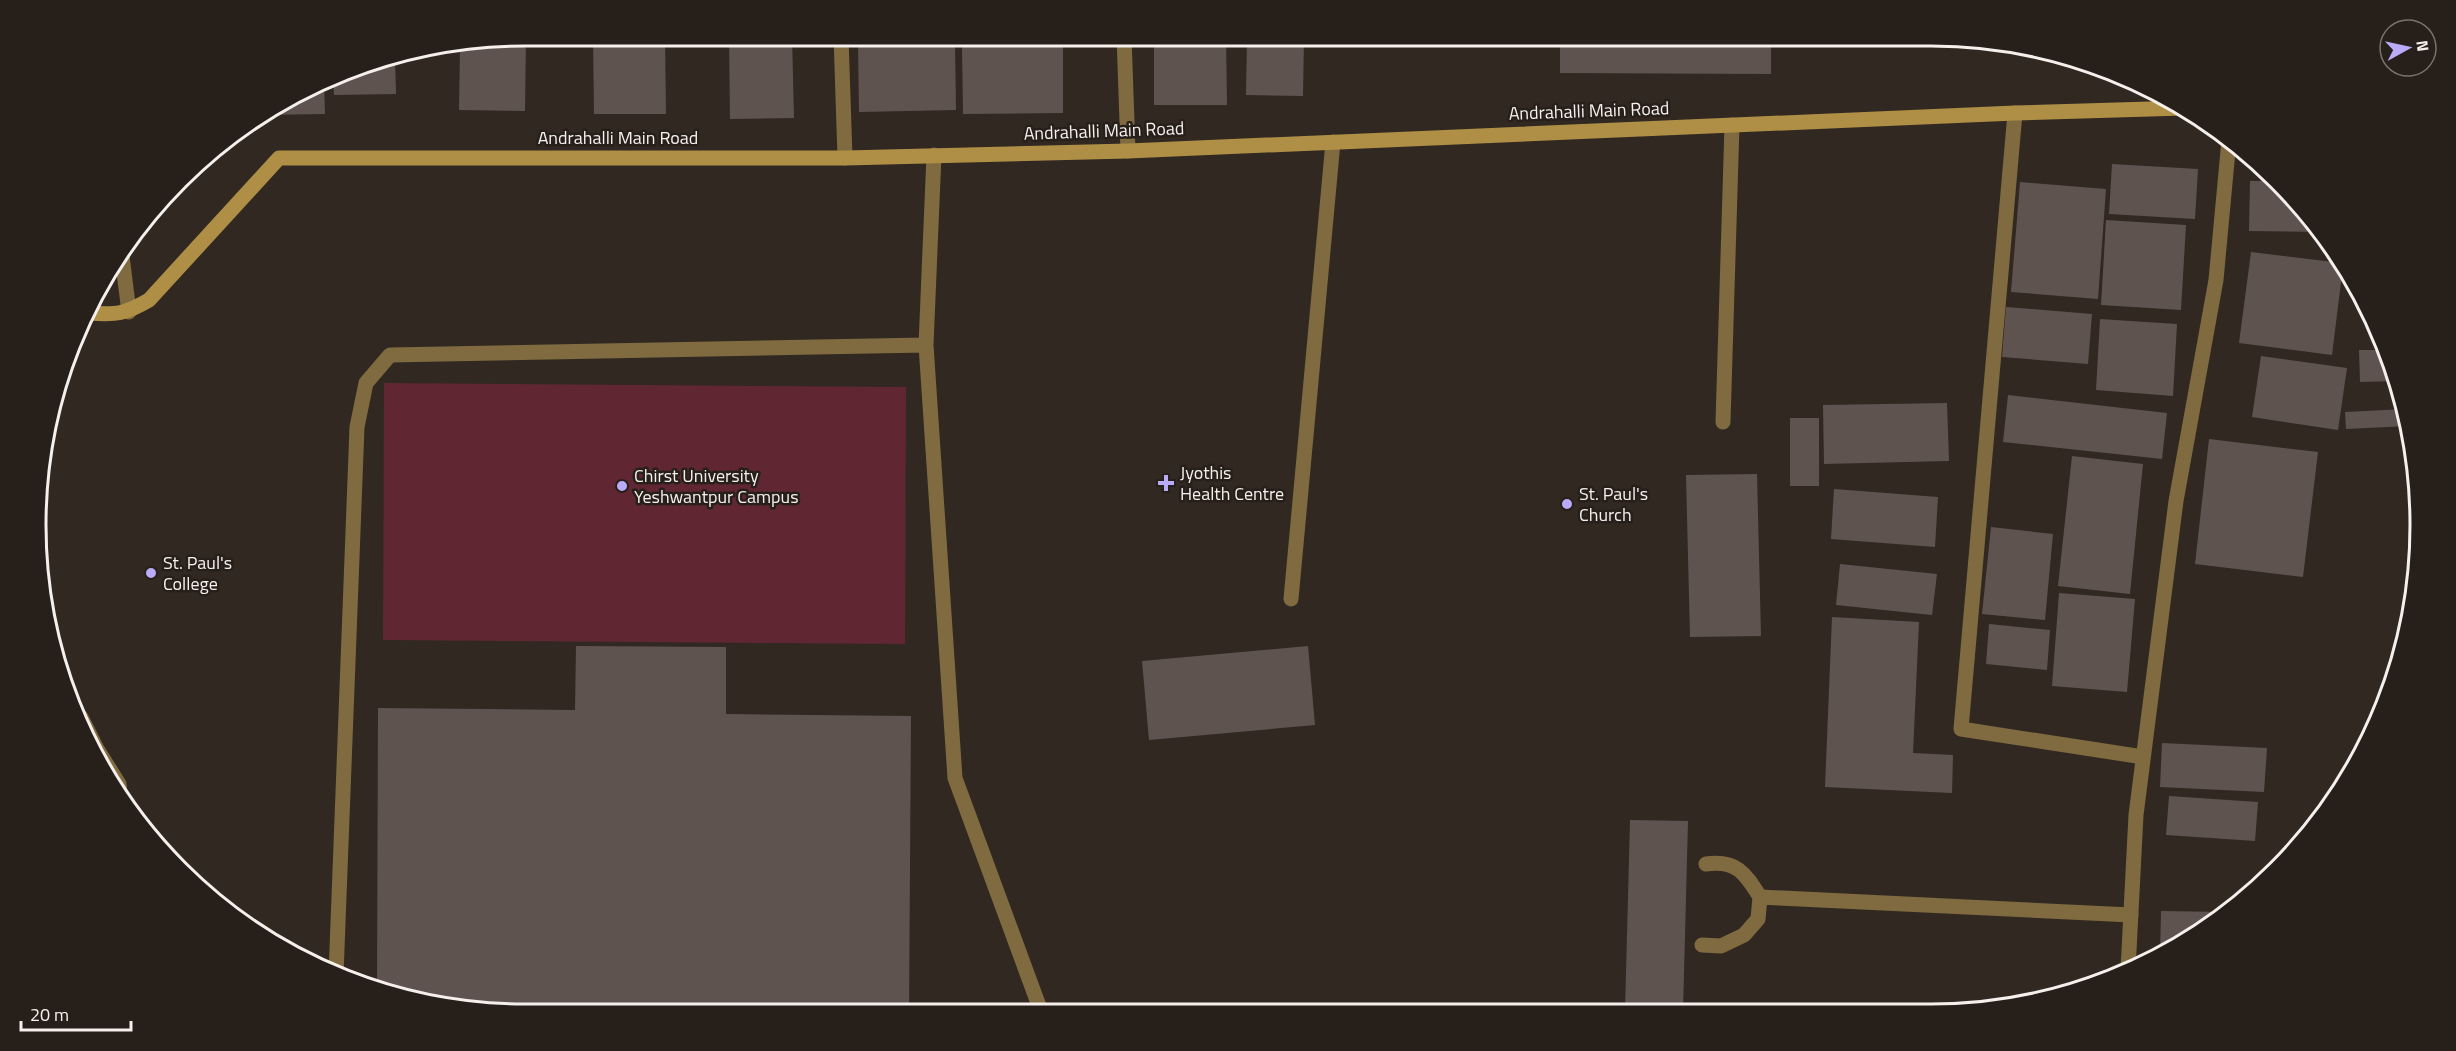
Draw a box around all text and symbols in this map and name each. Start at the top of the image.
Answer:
north arrow [2378,18,2438,78]
text: N [2410,39,2436,53]
street label: Andrahalli Main Road [1508,94,1670,127]
street label: Andrahalli Main Road [1023,114,1185,147]
street label: Andrahalli Main Road [538,124,698,151]
place label: Jyothis Health Centre [1180,459,1284,507]
place label: Chirst University Yeshwantpur Campus [634,462,799,510]
marker: Jyothis Health Centre [1157,474,1175,492]
marker: Chirst University Yeshwantpur Campus [615,479,629,493]
place label: St. Paul's Church [1579,480,1648,528]
marker: St. Paul's Church [1560,497,1574,511]
place label: St. Paul's College [163,549,232,597]
marker: St. Paul's College [144,566,158,580]
scale bar [21,994,130,1032]
text: 20 m [30,1001,69,1028]

